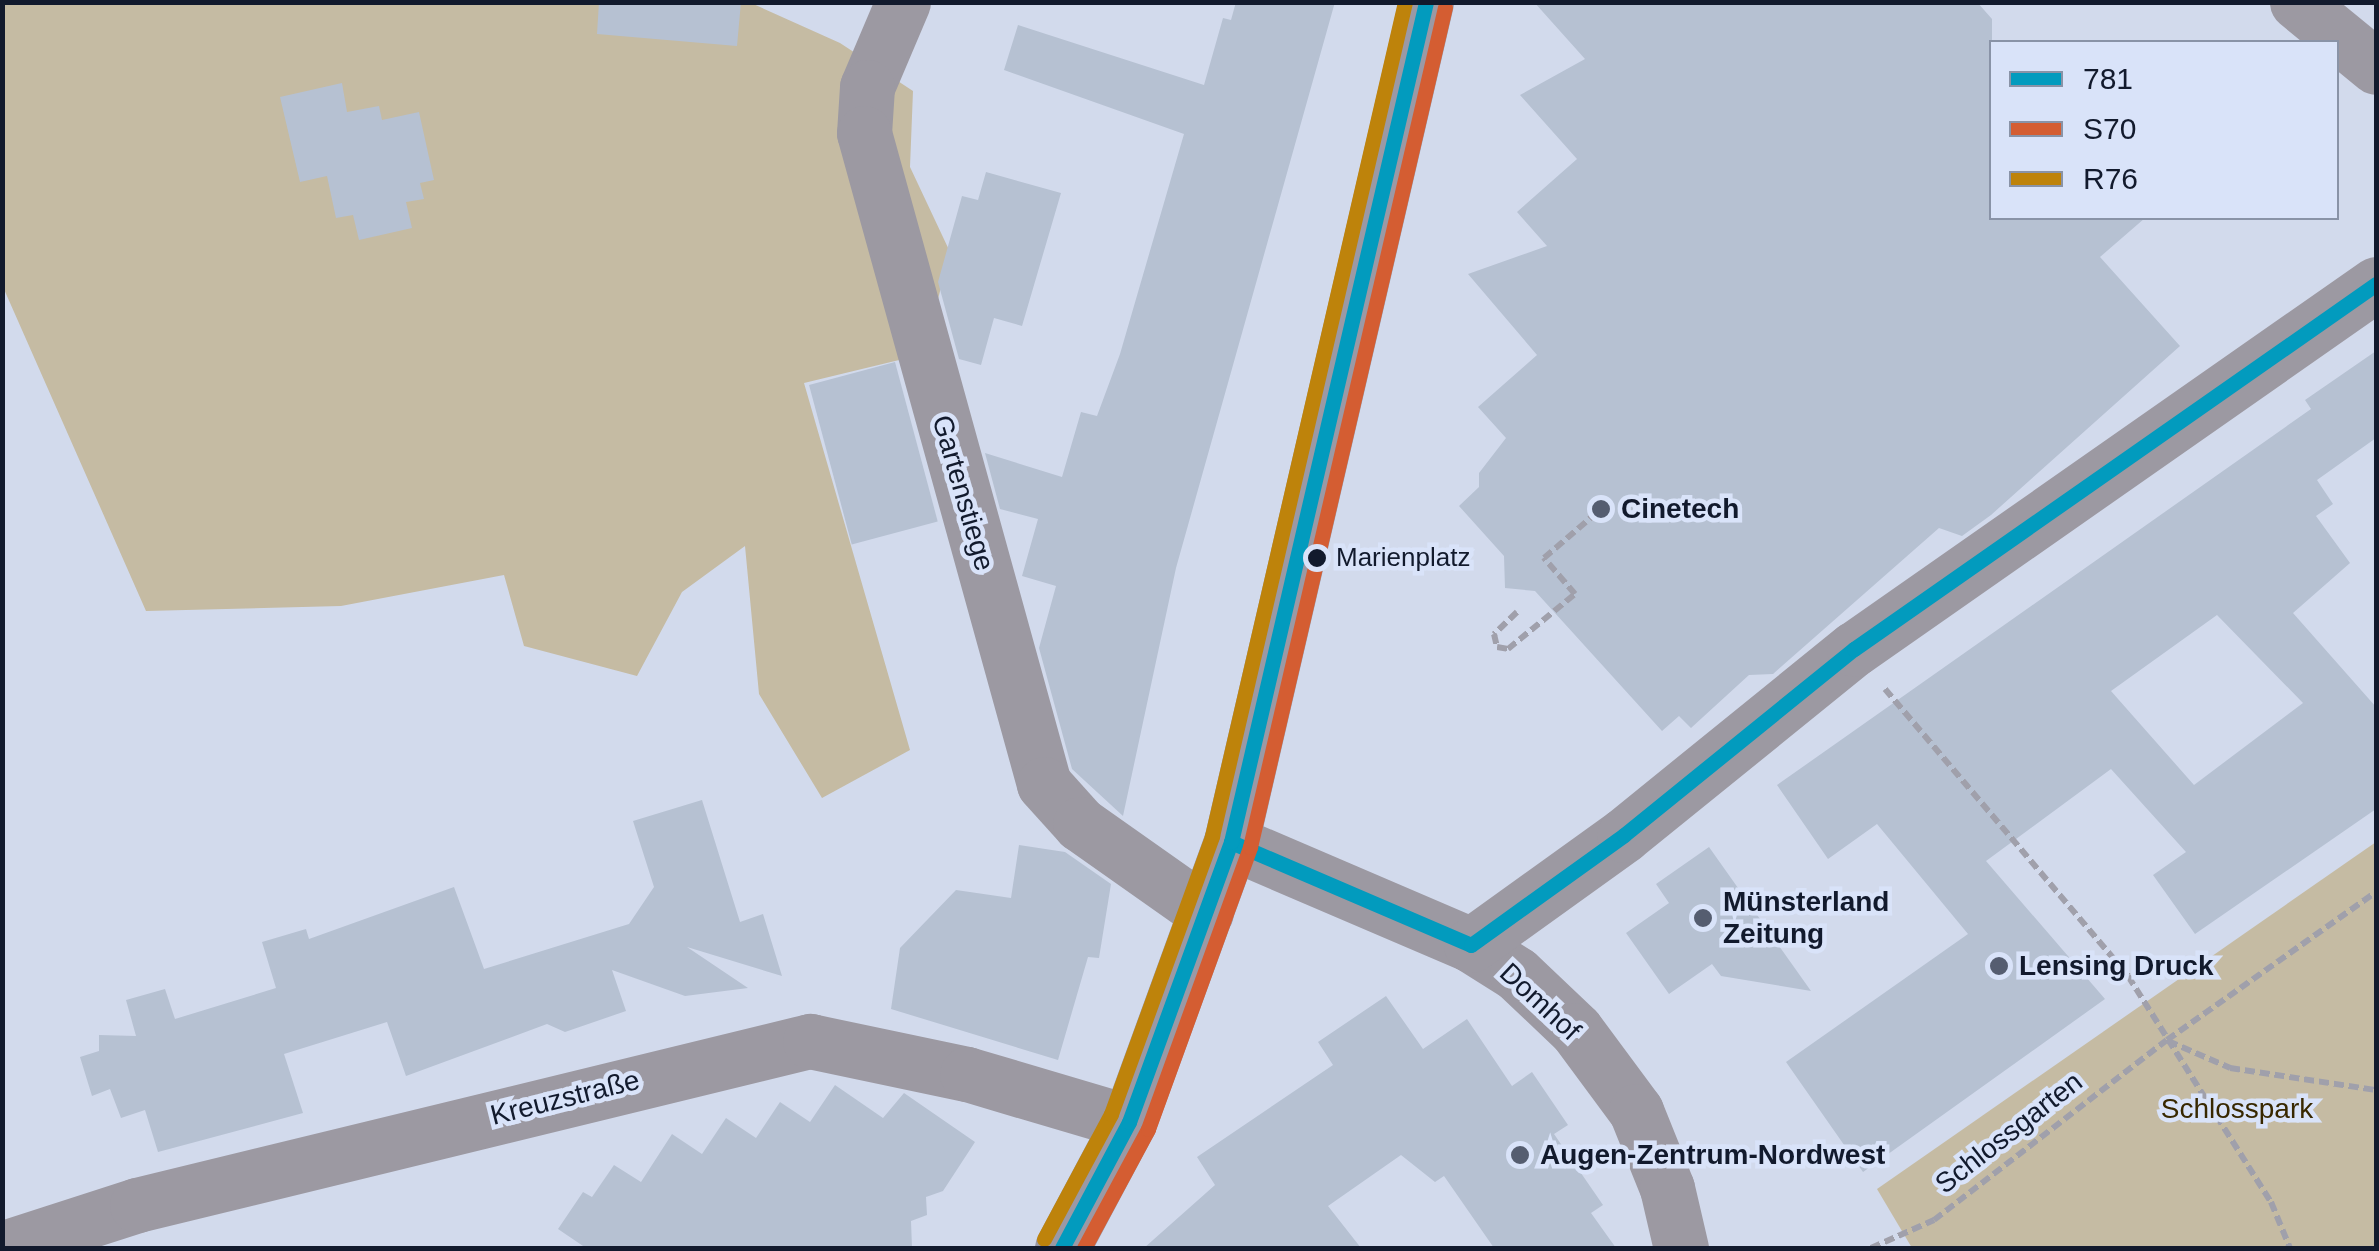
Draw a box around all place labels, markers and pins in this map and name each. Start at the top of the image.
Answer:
place label: Cinetech [1621,492,1739,526]
marker: Cinetech [1590,498,1612,520]
place label: Marienplatz [1336,542,1470,574]
marker: Marienplatz [1307,548,1327,568]
place label: Münsterland Zeitung [1723,885,1889,951]
marker: Münsterland Zeitung [1692,907,1714,929]
place label: Lensing Druck [2019,949,2213,983]
marker: Lensing Druck [1988,955,2010,977]
place label: Augen-Zentrum-Nordwest [1540,1138,1885,1172]
marker: Augen-Zentrum-Nordwest [1509,1144,1531,1166]

